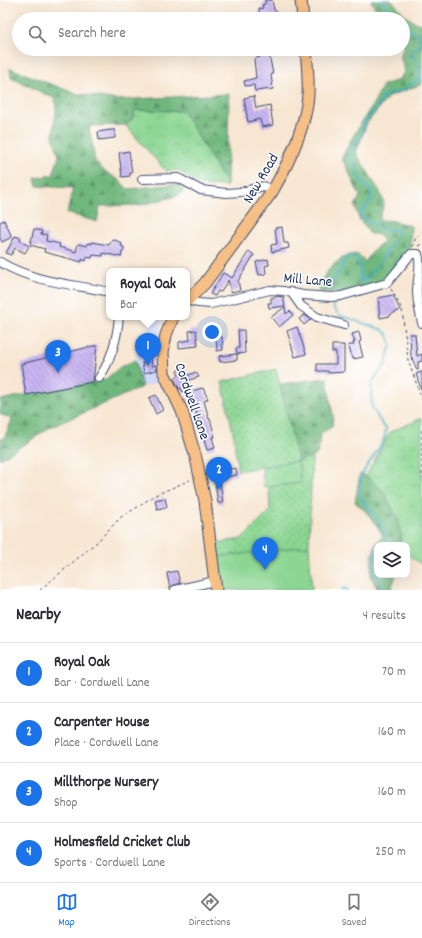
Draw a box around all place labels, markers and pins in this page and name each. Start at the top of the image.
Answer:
pin: 1 [135,333,161,366]
pin: 3 [45,340,71,373]
pin: 2 [206,457,232,490]
pin: 4 [252,537,278,570]

